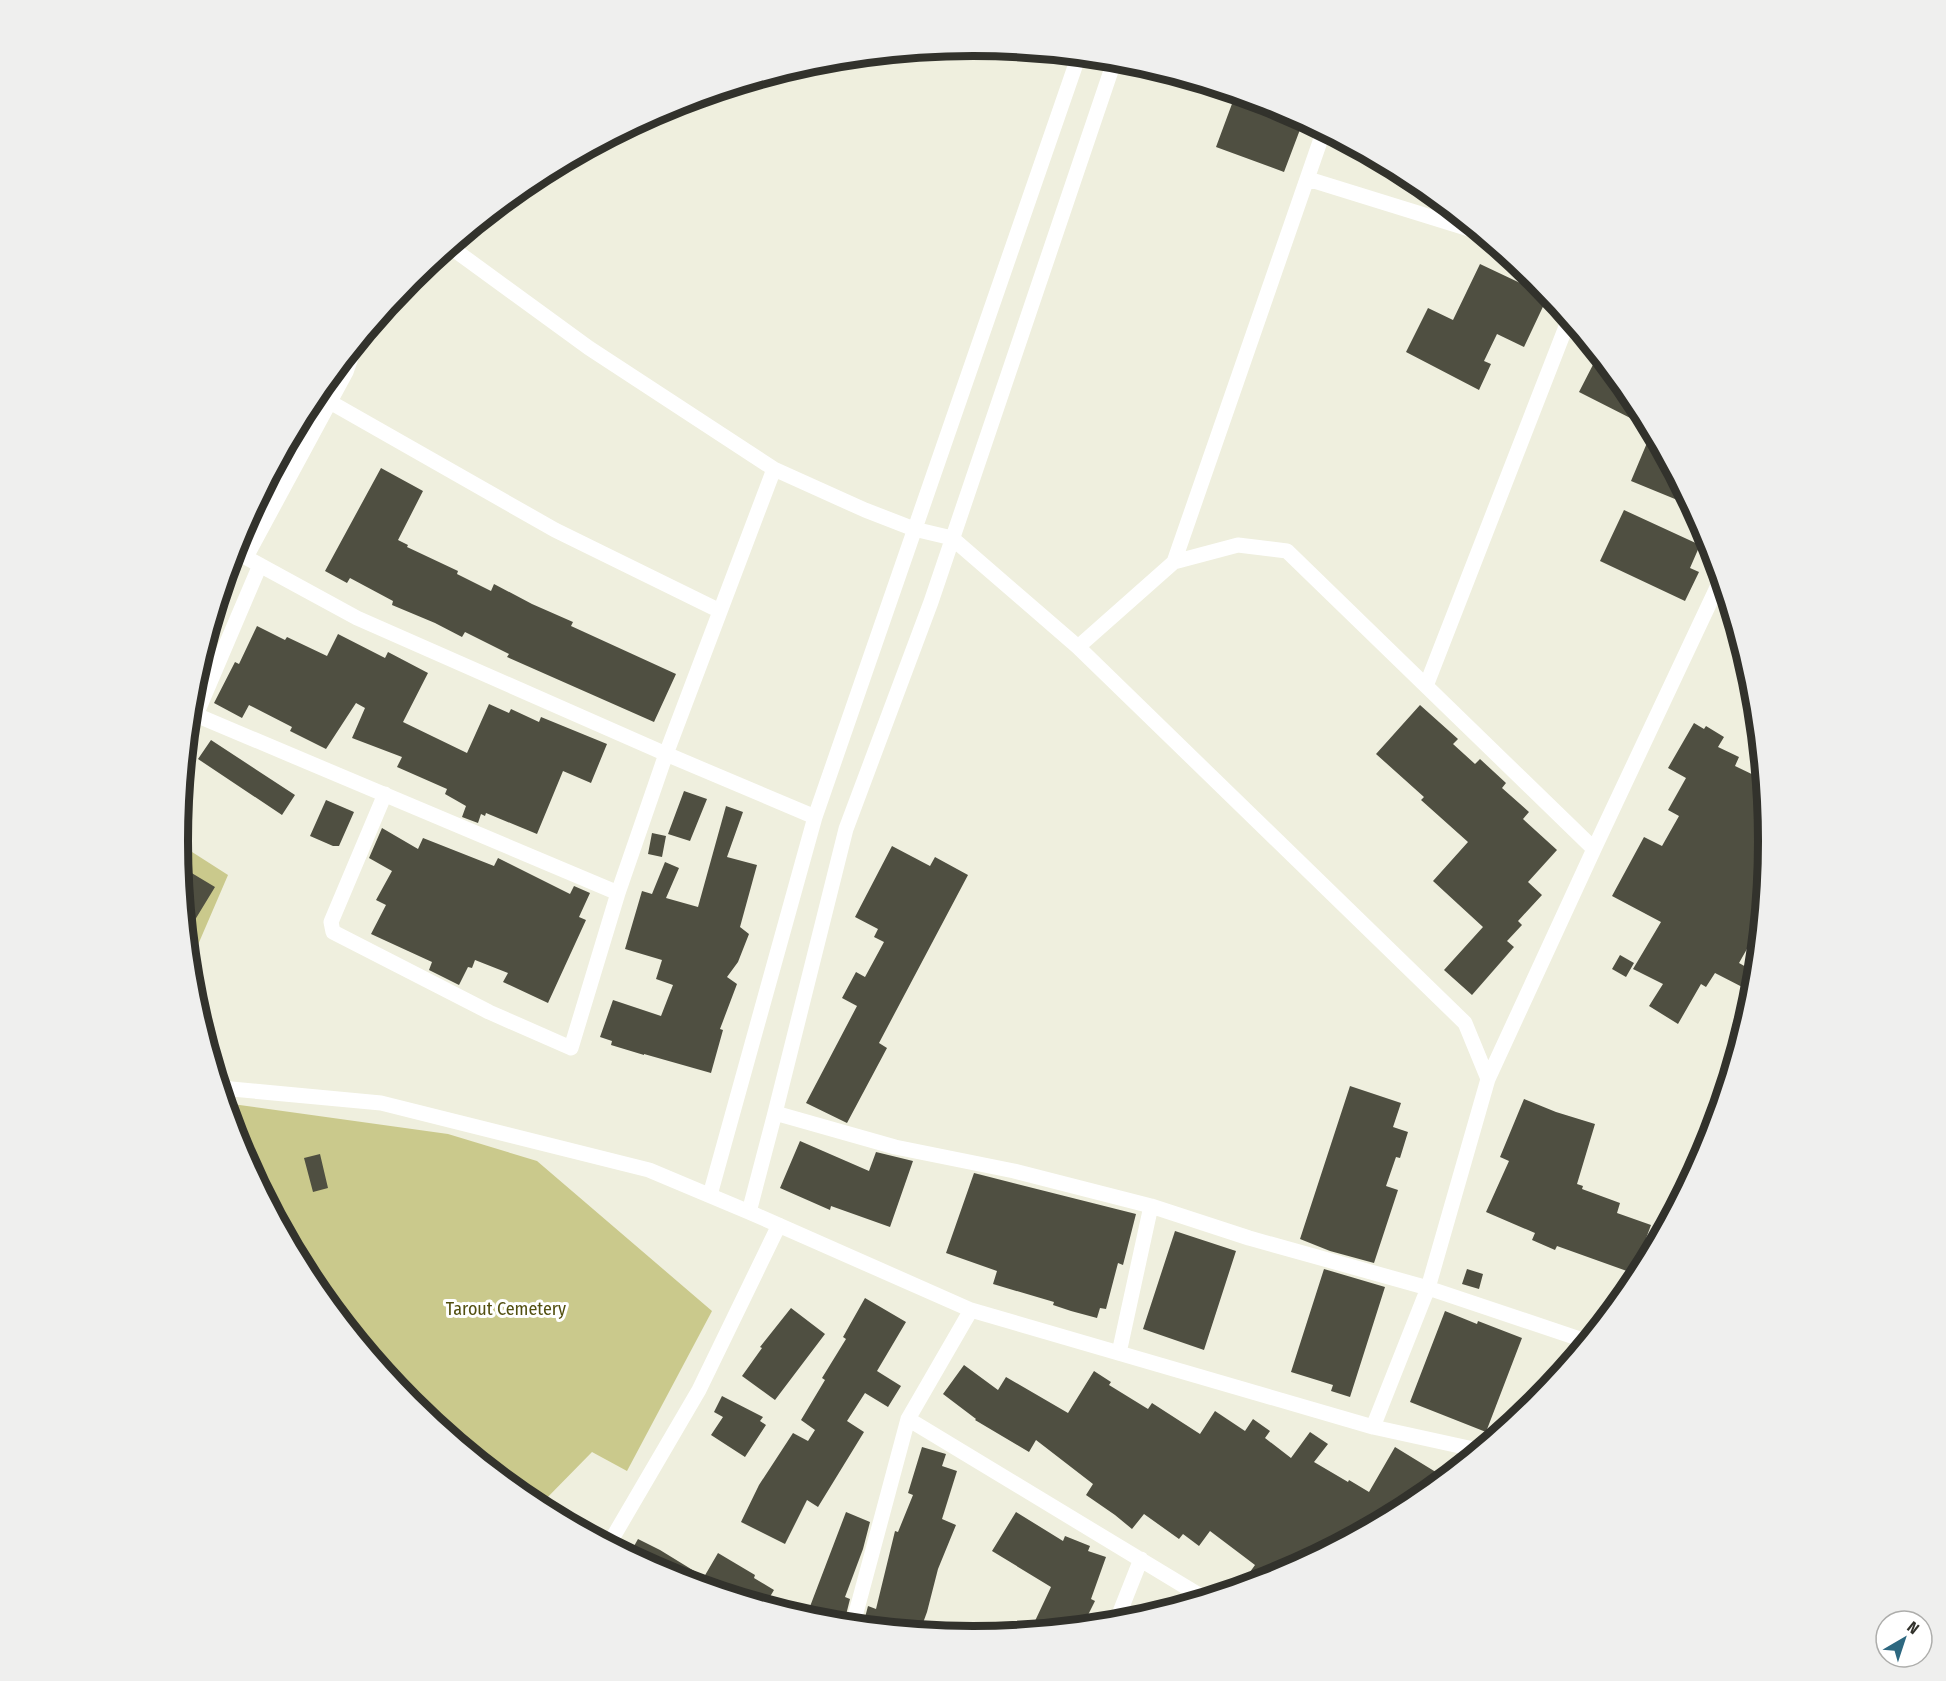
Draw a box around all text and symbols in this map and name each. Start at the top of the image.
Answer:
park label: Tarout Cemetery [446,1298,566,1320]
north arrow [1874,1609,1934,1669]
text: N [1903,1617,1923,1638]

